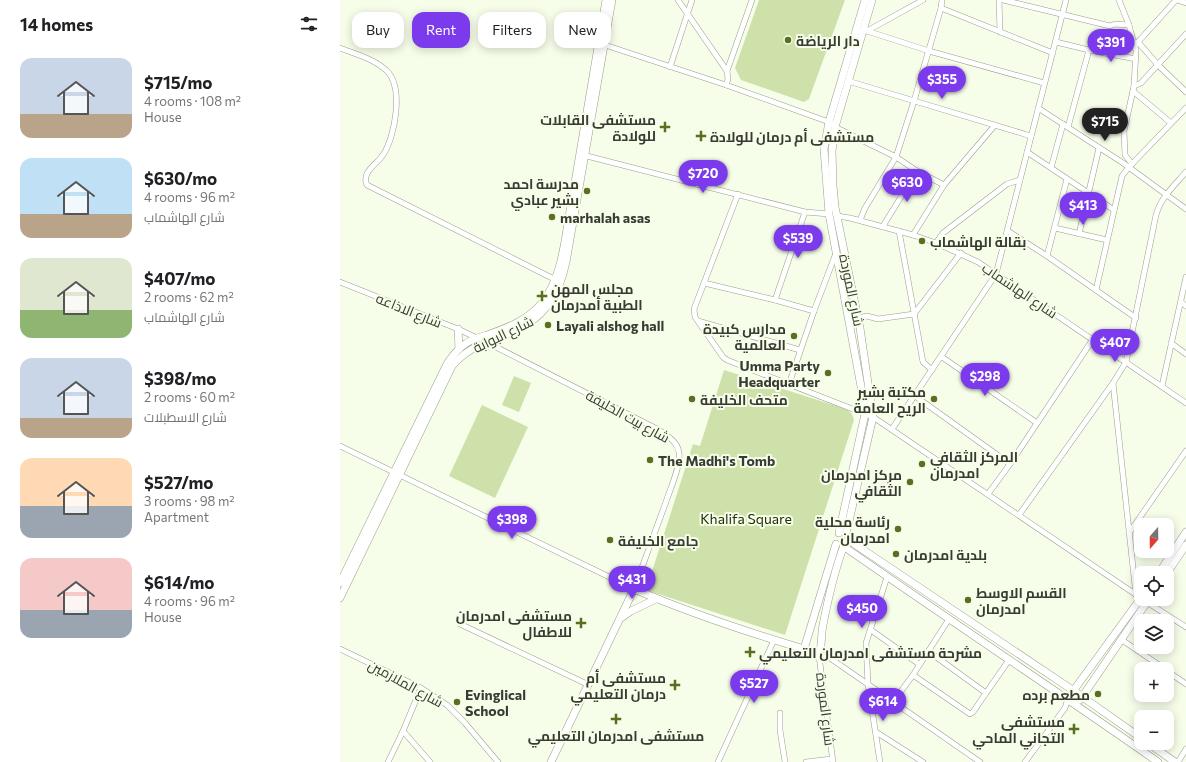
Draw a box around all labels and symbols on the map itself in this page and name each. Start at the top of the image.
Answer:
pin: $391 [1087,29,1135,63]
place label: دار الرياضة [796,32,860,50]
marker: دار الرياضة [783,35,793,45]
pin: $355 [918,66,966,100]
pin: $715 [1081,108,1129,142]
place label: مستشفى القابلات للولادة [540,111,656,145]
marker: مستشفى القابلات للولادة [659,121,671,133]
place label: مستشفى أم درمان للولادة [710,128,874,147]
marker: مستشفى أم درمان للولادة [695,130,707,142]
pin: $720 [679,160,727,194]
pin: $630 [883,169,931,203]
place label: مدرسة احمد بشير عبادي [503,175,579,211]
marker: مدرسة احمد بشير عبادي [582,186,592,196]
pin: $413 [1059,192,1107,226]
place label: marhalah asas [560,209,651,226]
marker: marhalah asas [547,212,557,222]
pin: $539 [774,225,822,259]
place label: بقالة الهاشماب [930,233,1026,251]
marker: بقالة الهاشماب [917,236,927,246]
street label: شارع الموردة [835,252,868,328]
street label: شارع الهاشماب [979,259,1061,322]
place label: مجلس المهن الطبية أمدرمان [551,280,643,313]
street label: شارع الاذاعه [373,289,444,332]
marker: مجلس المهن الطبية أمدرمان [536,290,548,302]
street label: شارع البوابة [470,312,536,357]
place label: Layali alshog hall [556,317,664,334]
marker: Layali alshog hall [543,320,553,330]
place label: مدارس كبيدة العالمية [703,320,786,353]
pin: $407 [1091,329,1139,363]
marker: مدارس كبيدة العالمية [789,331,799,341]
place label: Umma Party Headquarter [738,357,820,390]
pin: $298 [961,363,1009,397]
marker: Umma Party Headquarter [823,368,833,378]
place label: مكتبة بشير الريح العامة [853,383,926,418]
street label: شارع بيت الخليفة [583,386,673,447]
place label: متحف الخليفة [700,391,788,408]
marker: متحف الخليفة [687,394,697,404]
marker: مكتبة بشير الريح العامة [929,394,939,404]
place label: المركز الثقافي امدرمان [930,448,1018,481]
place label: The Madhi's Tomb [658,452,775,469]
marker: The Madhi's Tomb [645,455,655,465]
marker: المركز الثقافي امدرمان [917,459,927,469]
place label: مركز امدرمان الثقافي [821,466,902,503]
marker: مركز امدرمان الثقافي [905,477,915,487]
pin: $398 [488,506,536,540]
park label: Khalifa Square [700,510,792,527]
place label: رئاسة محلية امدرمان [815,513,890,546]
north arrow [1134,518,1174,558]
marker: رئاسة محلية امدرمان [893,524,903,534]
place label: جامع الخليفة [618,532,698,551]
marker: جامع الخليفة [605,535,615,545]
place label: بلدية امدرمان [904,546,987,563]
marker: بلدية امدرمان [891,549,901,559]
pin: $431 [608,566,656,600]
place label: القسم الاوسط امدرمان [976,584,1067,617]
pin: $450 [838,595,886,629]
marker: القسم الاوسط امدرمان [963,595,973,605]
place label: مستشفى امدرمان للاطفال [456,607,572,641]
marker: مستشفى امدرمان للاطفال [575,617,587,629]
place label: مشرحة مستشفى امدرمان التعليمي [759,644,982,665]
marker: مشرحة مستشفى امدرمان التعليمي [744,646,756,658]
street label: شارع الملازمين [365,655,446,711]
place label: مستشفى أم درمان التعليمي [570,669,666,706]
pin: $527 [730,670,778,704]
street label: شارع الموردة [812,671,839,747]
marker: مستشفى أم درمان التعليمي [669,679,681,691]
place label: Evinglical School [465,686,526,719]
place label: مطعم برده [1023,686,1090,705]
pin: $614 [859,688,907,722]
marker: مطعم برده [1093,689,1103,699]
marker: Evinglical School [452,697,462,707]
marker: مستشفى امدرمان التعليمي [610,713,622,725]
place label: مستشفى التجاني الماحي [972,713,1065,750]
marker: مستشفى التجاني الماحي [1068,723,1080,735]
place label: مستشفى امدرمان التعليمي [528,727,704,748]

